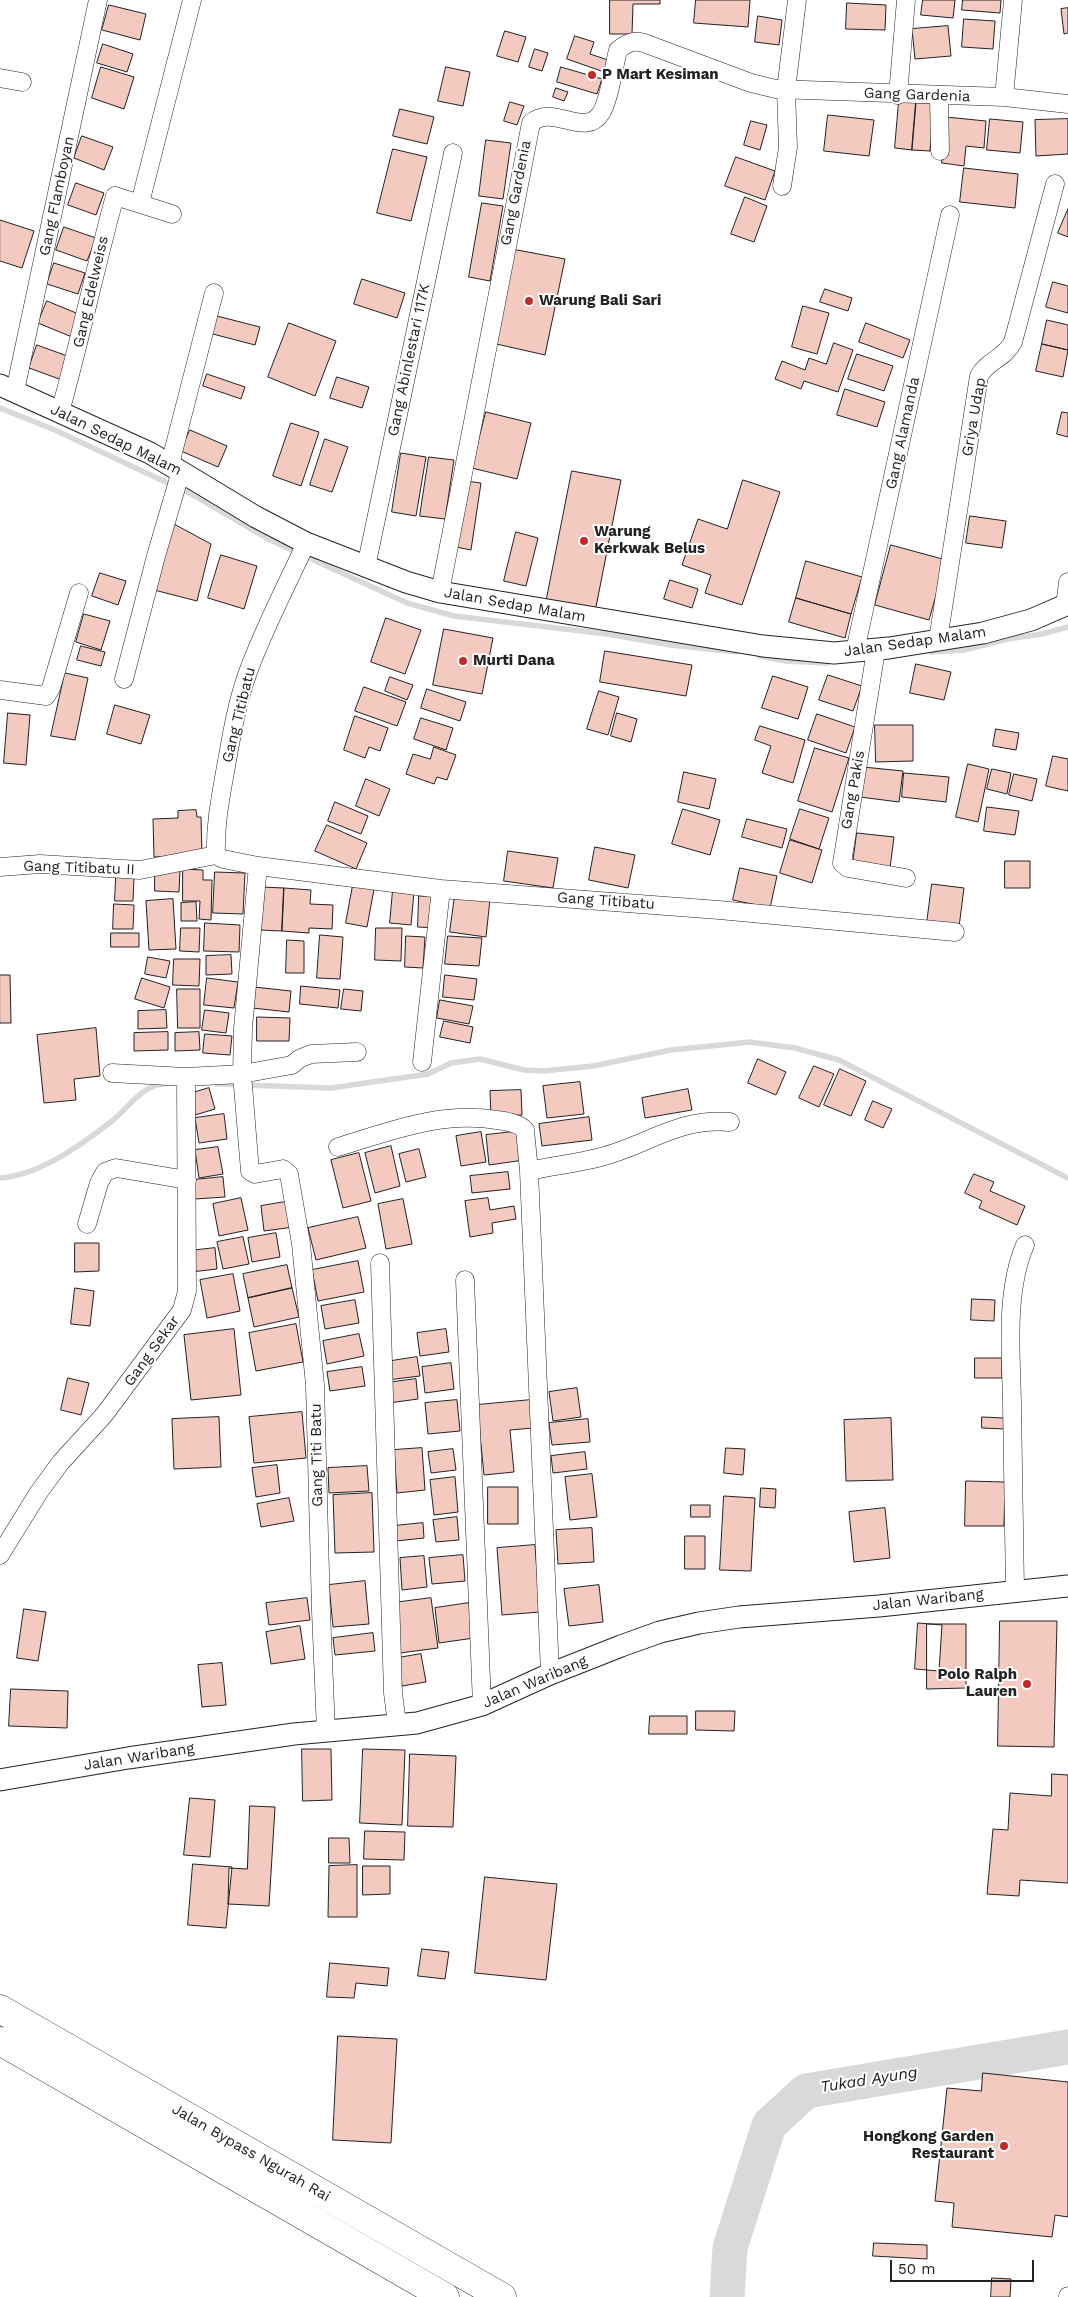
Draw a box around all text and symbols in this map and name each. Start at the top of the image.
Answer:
place label: P Mart Kesiman [602,66,719,84]
marker: P Mart Kesiman [586,69,598,81]
street label: Gang Gardenia [863,84,971,106]
street label: Gang Flamboyan [36,135,78,257]
street label: Gang Gardenia [497,139,535,247]
street label: Gang Edelweiss [69,234,113,350]
street label: Gang Abinlestari 117K [384,282,434,438]
place label: Warung Bali Sari [539,292,661,310]
marker: Warung Bali Sari [523,295,535,307]
street label: Gang Alamanda [882,375,924,491]
street label: Griya Udap [958,376,990,458]
street label: Jalan Sedap Malam [48,400,184,480]
place label: Warung Kerkwak Belus [594,523,705,558]
marker: Warung Kerkwak Belus [578,535,590,547]
street label: Jalan Sedap Malam [443,584,587,626]
street label: Jalan Sedap Malam [843,623,987,661]
place label: Murti Dana [473,652,555,670]
marker: Murti Dana [457,655,469,667]
street label: Gang Titibatu [218,665,260,765]
street label: Gang Pakis [837,749,869,831]
street label: Gang Titibatu II [23,857,135,879]
street label: Gang Titibatu [557,889,655,913]
street label: Gang Sekar [120,1312,184,1390]
street label: Gang Titi Batu [307,1403,327,1507]
street label: Jalan Waribang [871,1585,985,1615]
street label: Jalan Waribang [480,1652,590,1712]
place label: Polo Ralph Lauren [937,1666,1017,1701]
marker: Polo Ralph Lauren [1021,1678,1033,1690]
street label: Jalan Waribang [82,1739,196,1775]
water label: Tukad Ayung [819,2063,919,2097]
street label: Jalan Bypass Ngurah Rai [169,2100,333,2206]
place label: Hongkong Garden Restaurant [863,2128,994,2163]
marker: Hongkong Garden Restaurant [998,2140,1010,2152]
scale bar [893,2250,1037,2282]
text: 50 m [898,2260,935,2278]

